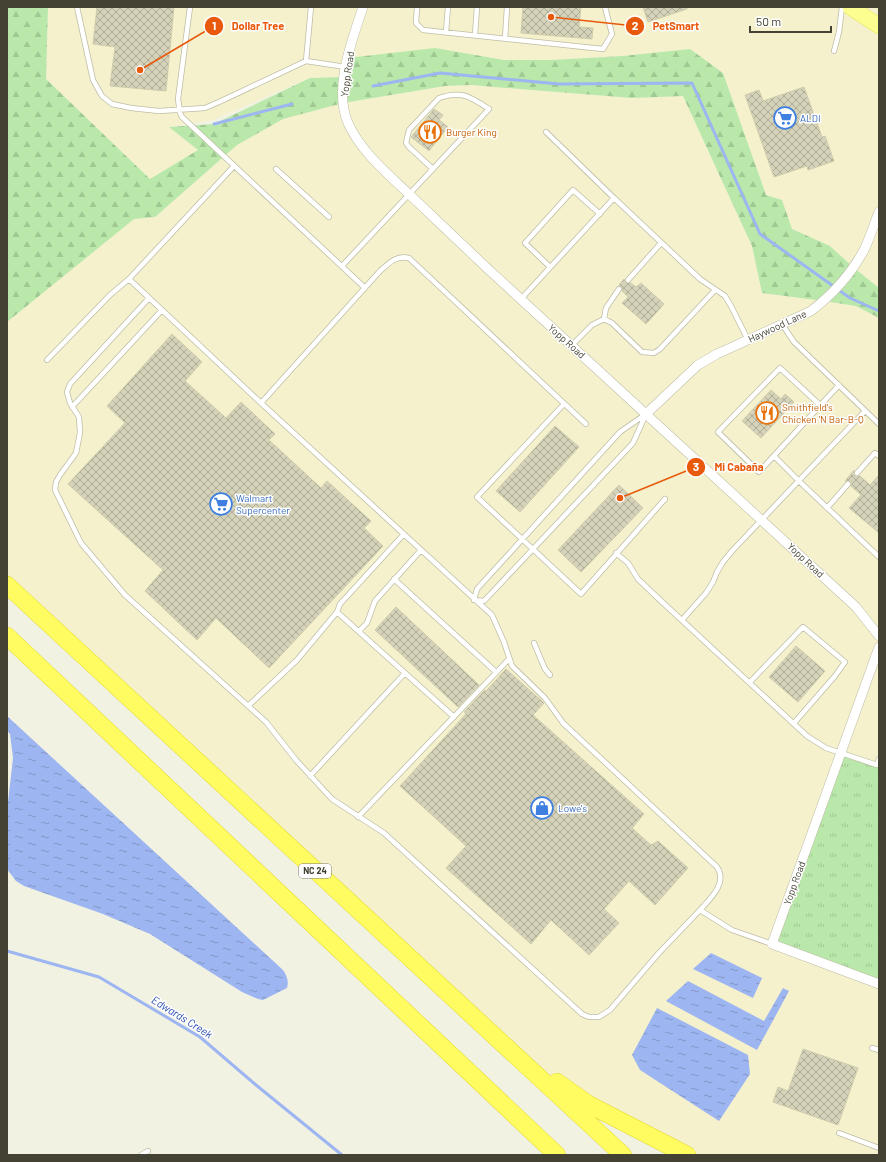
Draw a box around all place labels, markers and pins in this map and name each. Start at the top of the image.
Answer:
callout: Dollar Tree [204,14,292,37]
callout: PetSmart [625,14,707,37]
supermarket icon: ALDI [772,105,798,131]
place label: ALDI [800,112,821,124]
restaurant icon: Burger King [417,119,443,145]
place label: Burger King [446,126,497,138]
restaurant icon: Smithfield's Chicken 'N Bar-B-Q [754,400,780,426]
place label: Smithfield's Chicken 'N Bar-B-Q [782,401,864,425]
callout: Mi Cabaña [686,455,772,478]
supermarket icon: Walmart Supercenter [208,491,234,517]
place label: Walmart Supercenter [236,492,290,516]
shop icon: Lowe's [529,795,555,821]
place label: Lowe's [558,802,587,814]

